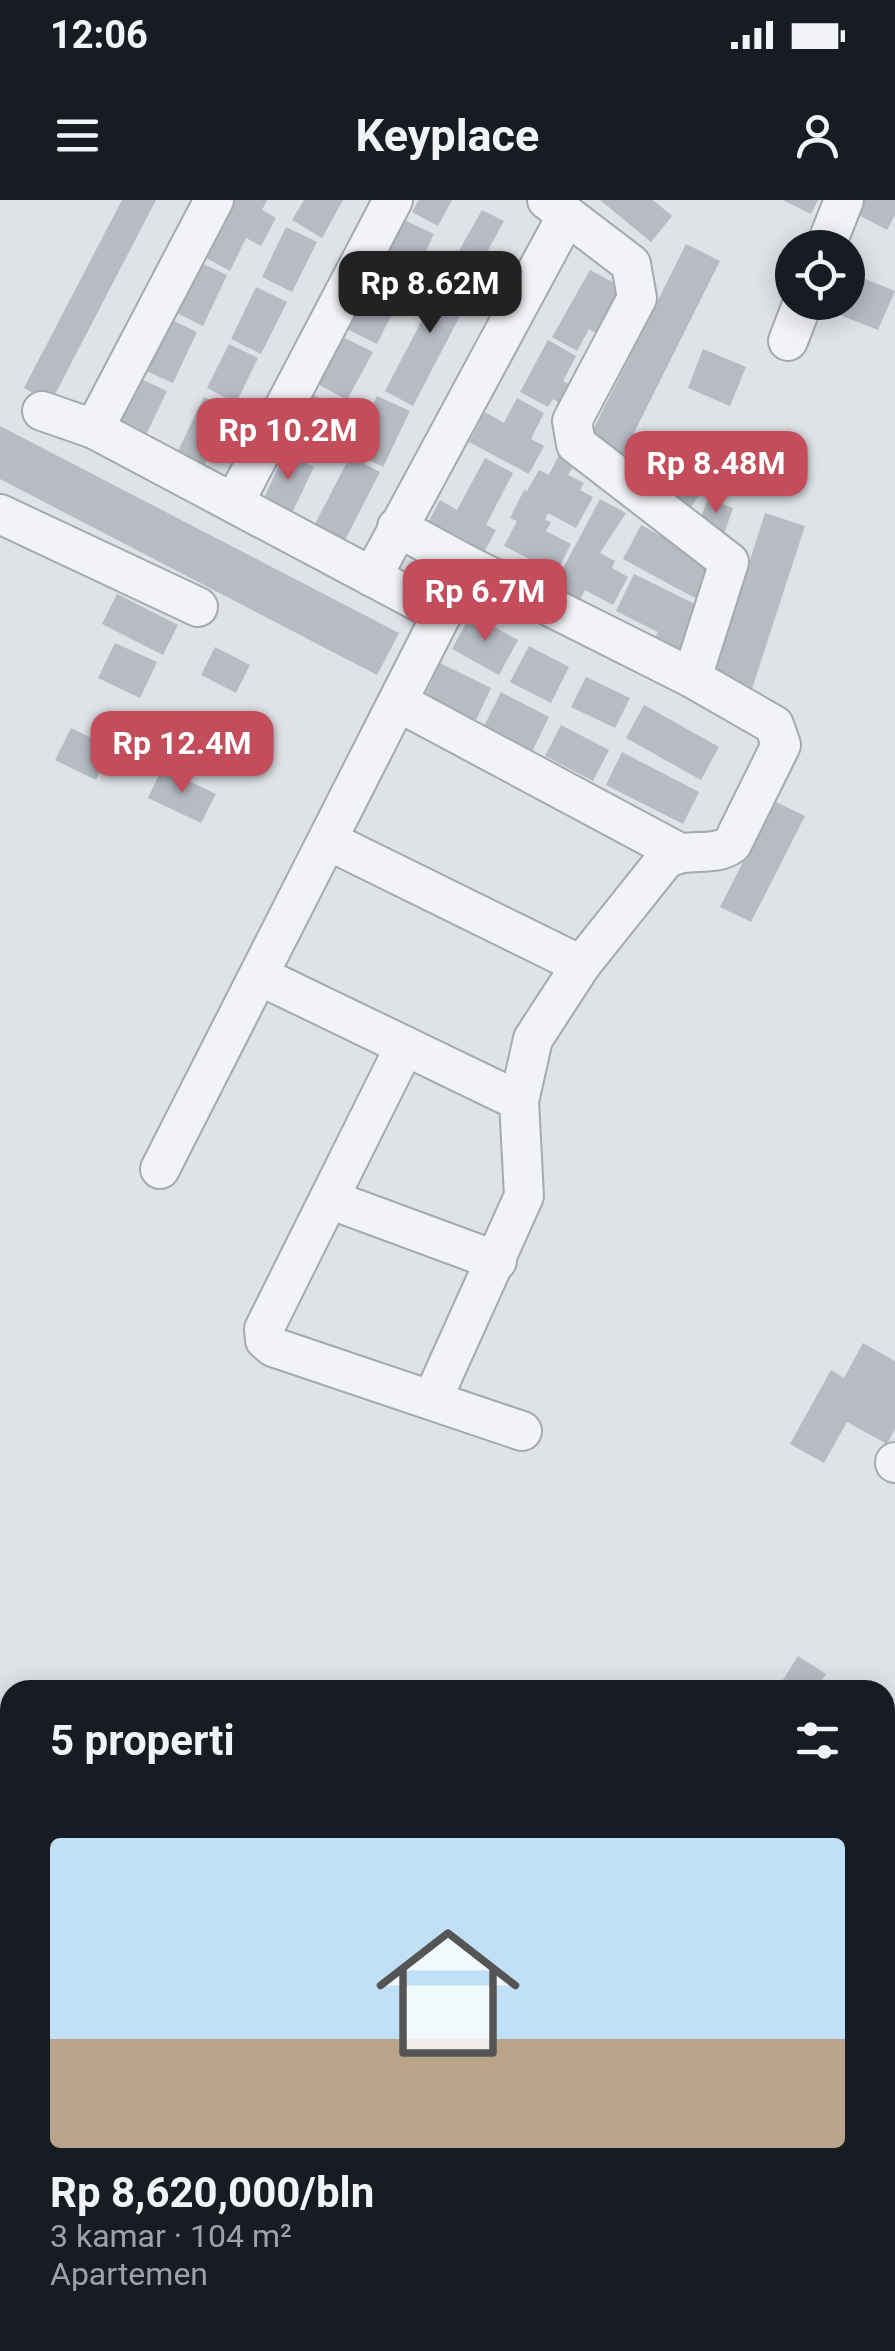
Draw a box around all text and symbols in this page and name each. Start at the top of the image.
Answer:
text: 12:06 [50,13,148,57]
icon: menu [50,108,105,163]
icon: person [790,108,845,163]
text: Keyplace [356,109,539,162]
map controls [775,230,865,320]
button: locate [775,230,865,320]
pin: Rp 8.62M [327,251,533,336]
text: Rp 8.62M [361,264,499,302]
pin: Rp 10.2M [185,398,391,483]
text: Rp 10.2M [219,411,357,449]
pin: Rp 8.48M [613,431,819,516]
text: Rp 8.48M [647,444,785,482]
pin: Rp 6.7M [393,559,577,644]
text: Rp 6.7M [425,572,545,610]
pin: Rp 12.4M [79,711,285,796]
text: Rp 12.4M [113,724,251,762]
icon: filters [790,1713,845,1768]
text: 5 properti [50,1716,235,1765]
icon: home [358,1903,538,2083]
text: Rp 8,620,000/bln [50,2168,374,2217]
text: 3 kamar · 104 m² [50,2217,292,2255]
text: Apartemen [50,2255,208,2293]

